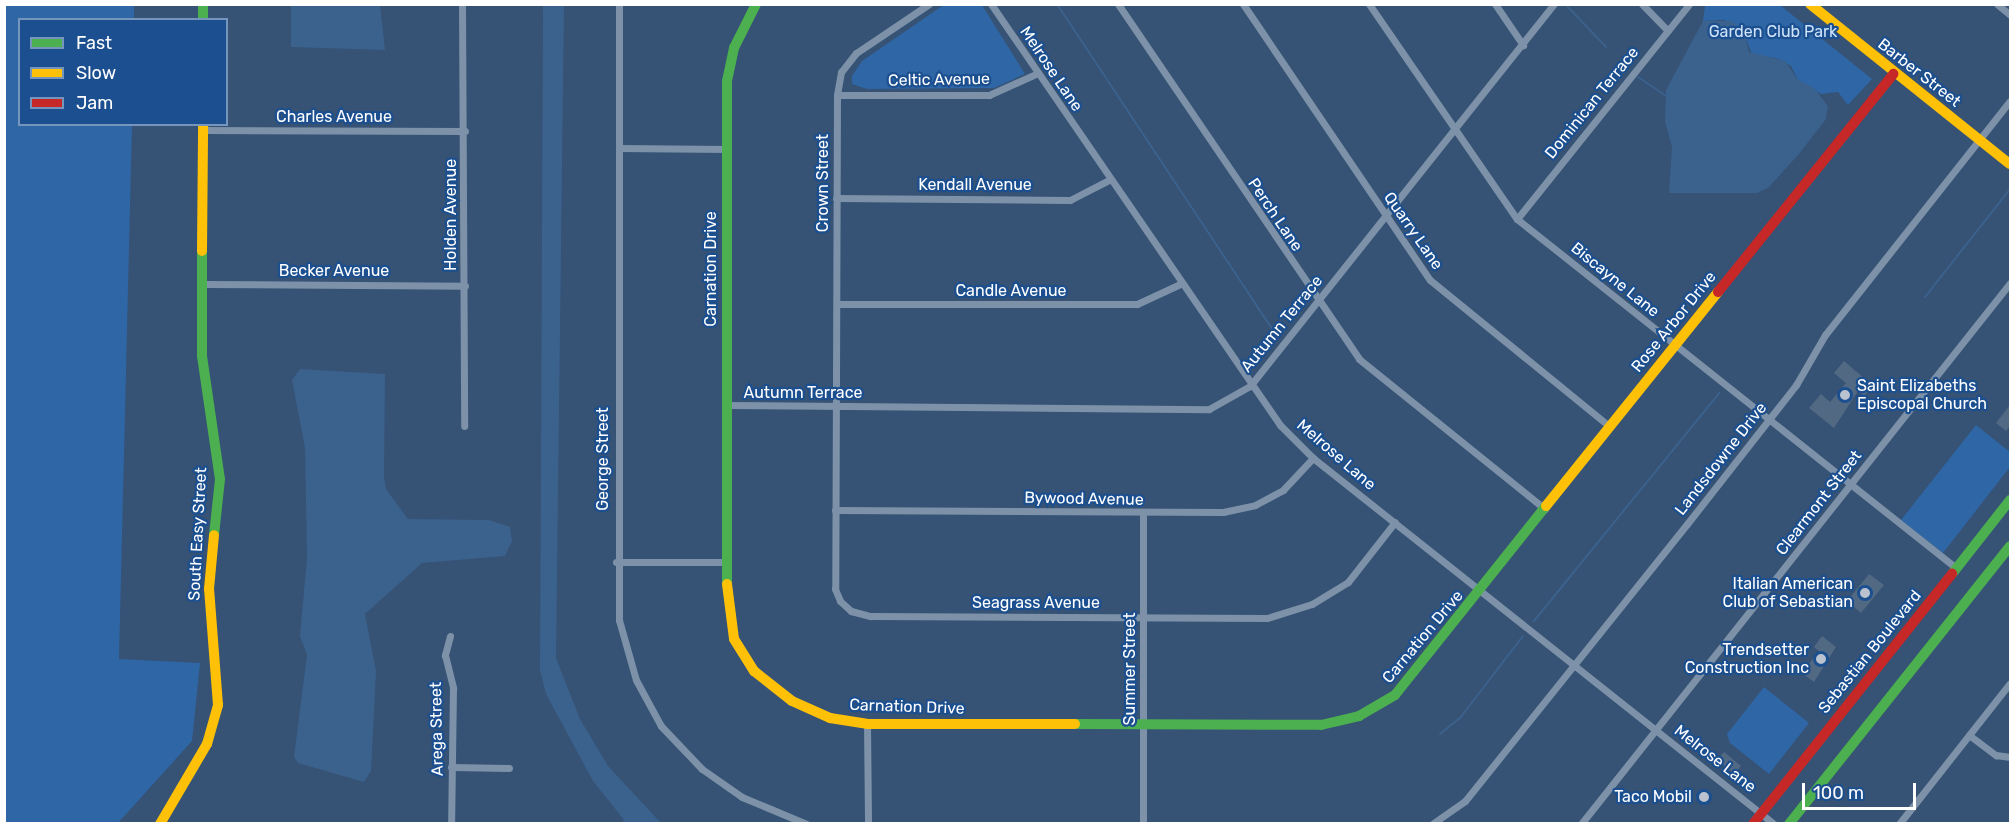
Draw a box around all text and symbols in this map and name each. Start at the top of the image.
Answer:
legend [18,18,228,126]
park label: Garden Club Park [1709,22,1837,42]
street label: Melrose Lane [1016,23,1086,115]
text: Fast [76,32,112,54]
street label: Barber Street [1874,35,1964,111]
street label: Dominican Terrace [1541,43,1643,163]
text: Slow [76,62,116,84]
street label: Celtic Avenue [888,70,990,90]
text: Jam [76,92,113,114]
street label: Charles Avenue [276,107,392,127]
street label: Crown Street [813,134,833,232]
street label: Holden Avenue [441,159,461,271]
street label: Kendall Avenue [918,175,1032,195]
street label: Perch Lane [1244,175,1306,255]
street label: Quarry Lane [1379,188,1447,274]
street label: Carnation Drive [701,211,721,327]
street label: Biscayne Lane [1567,239,1663,321]
street label: Becker Avenue [278,261,390,281]
street label: Rose Arbor Drive [1627,268,1721,376]
street label: Autumn Terrace [1237,272,1327,376]
street label: Candle Avenue [955,281,1067,301]
place label: Saint Elizabeths Episcopal Church [1857,376,1987,414]
street label: Autumn Terrace [743,383,863,403]
marker: Saint Elizabeths Episcopal Church [1838,388,1852,402]
street label: Landsdowne Drive [1671,399,1771,519]
street label: George Street [593,407,613,511]
street label: Melrose Lane [1293,416,1379,494]
street label: Clearmont Street [1772,447,1866,559]
street label: South Easy Street [185,467,211,601]
street label: Bywood Avenue [1024,488,1144,510]
place label: Italian American Club of Sebastian [1722,574,1853,612]
marker: Italian American Club of Sebastian [1858,586,1872,600]
street label: Carnation Drive [1379,587,1467,687]
street label: Sebastian Boulevard [1814,587,1926,717]
street label: Seagrass Avenue [972,593,1100,613]
street label: Summer Street [1120,612,1140,726]
place label: Trendsetter Construction Inc [1685,640,1809,678]
marker: Trendsetter Construction Inc [1814,652,1828,666]
street label: Arega Street [427,682,447,776]
street label: Carnation Drive [849,695,965,719]
street label: Melrose Lane [1670,721,1760,797]
scale bar [1805,771,1919,809]
text: 100 m [1813,782,1864,804]
place label: Taco Mobil [1614,787,1692,807]
marker: Taco Mobil [1697,790,1711,804]

